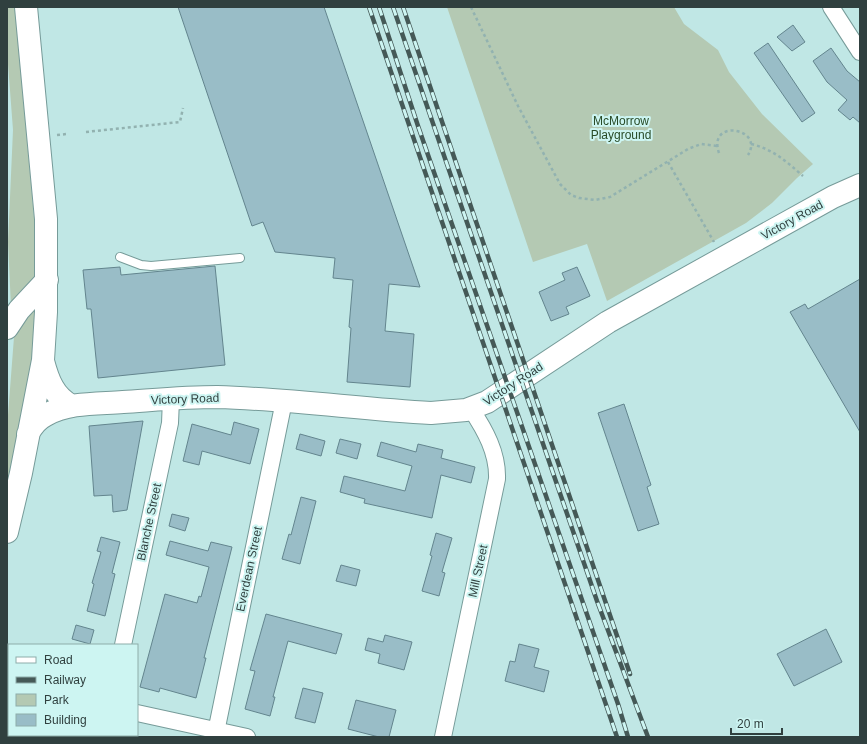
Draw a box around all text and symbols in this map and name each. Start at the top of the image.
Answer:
park label: McMorrow Playground [591,114,651,142]
street label: Victory Road [759,197,825,243]
street label: Victory Road [480,359,546,409]
street label: Victory Road [151,391,219,407]
street label: Blanche Street [134,481,164,562]
street label: Everdean Street [233,524,265,613]
street label: Mill Street [466,543,491,599]
legend [8,644,138,736]
text: Road [44,653,73,667]
text: Railway [44,673,86,687]
text: Park [44,693,70,707]
scale bar [731,710,782,736]
text: Building [44,713,87,727]
text: 20 m [737,717,764,731]

